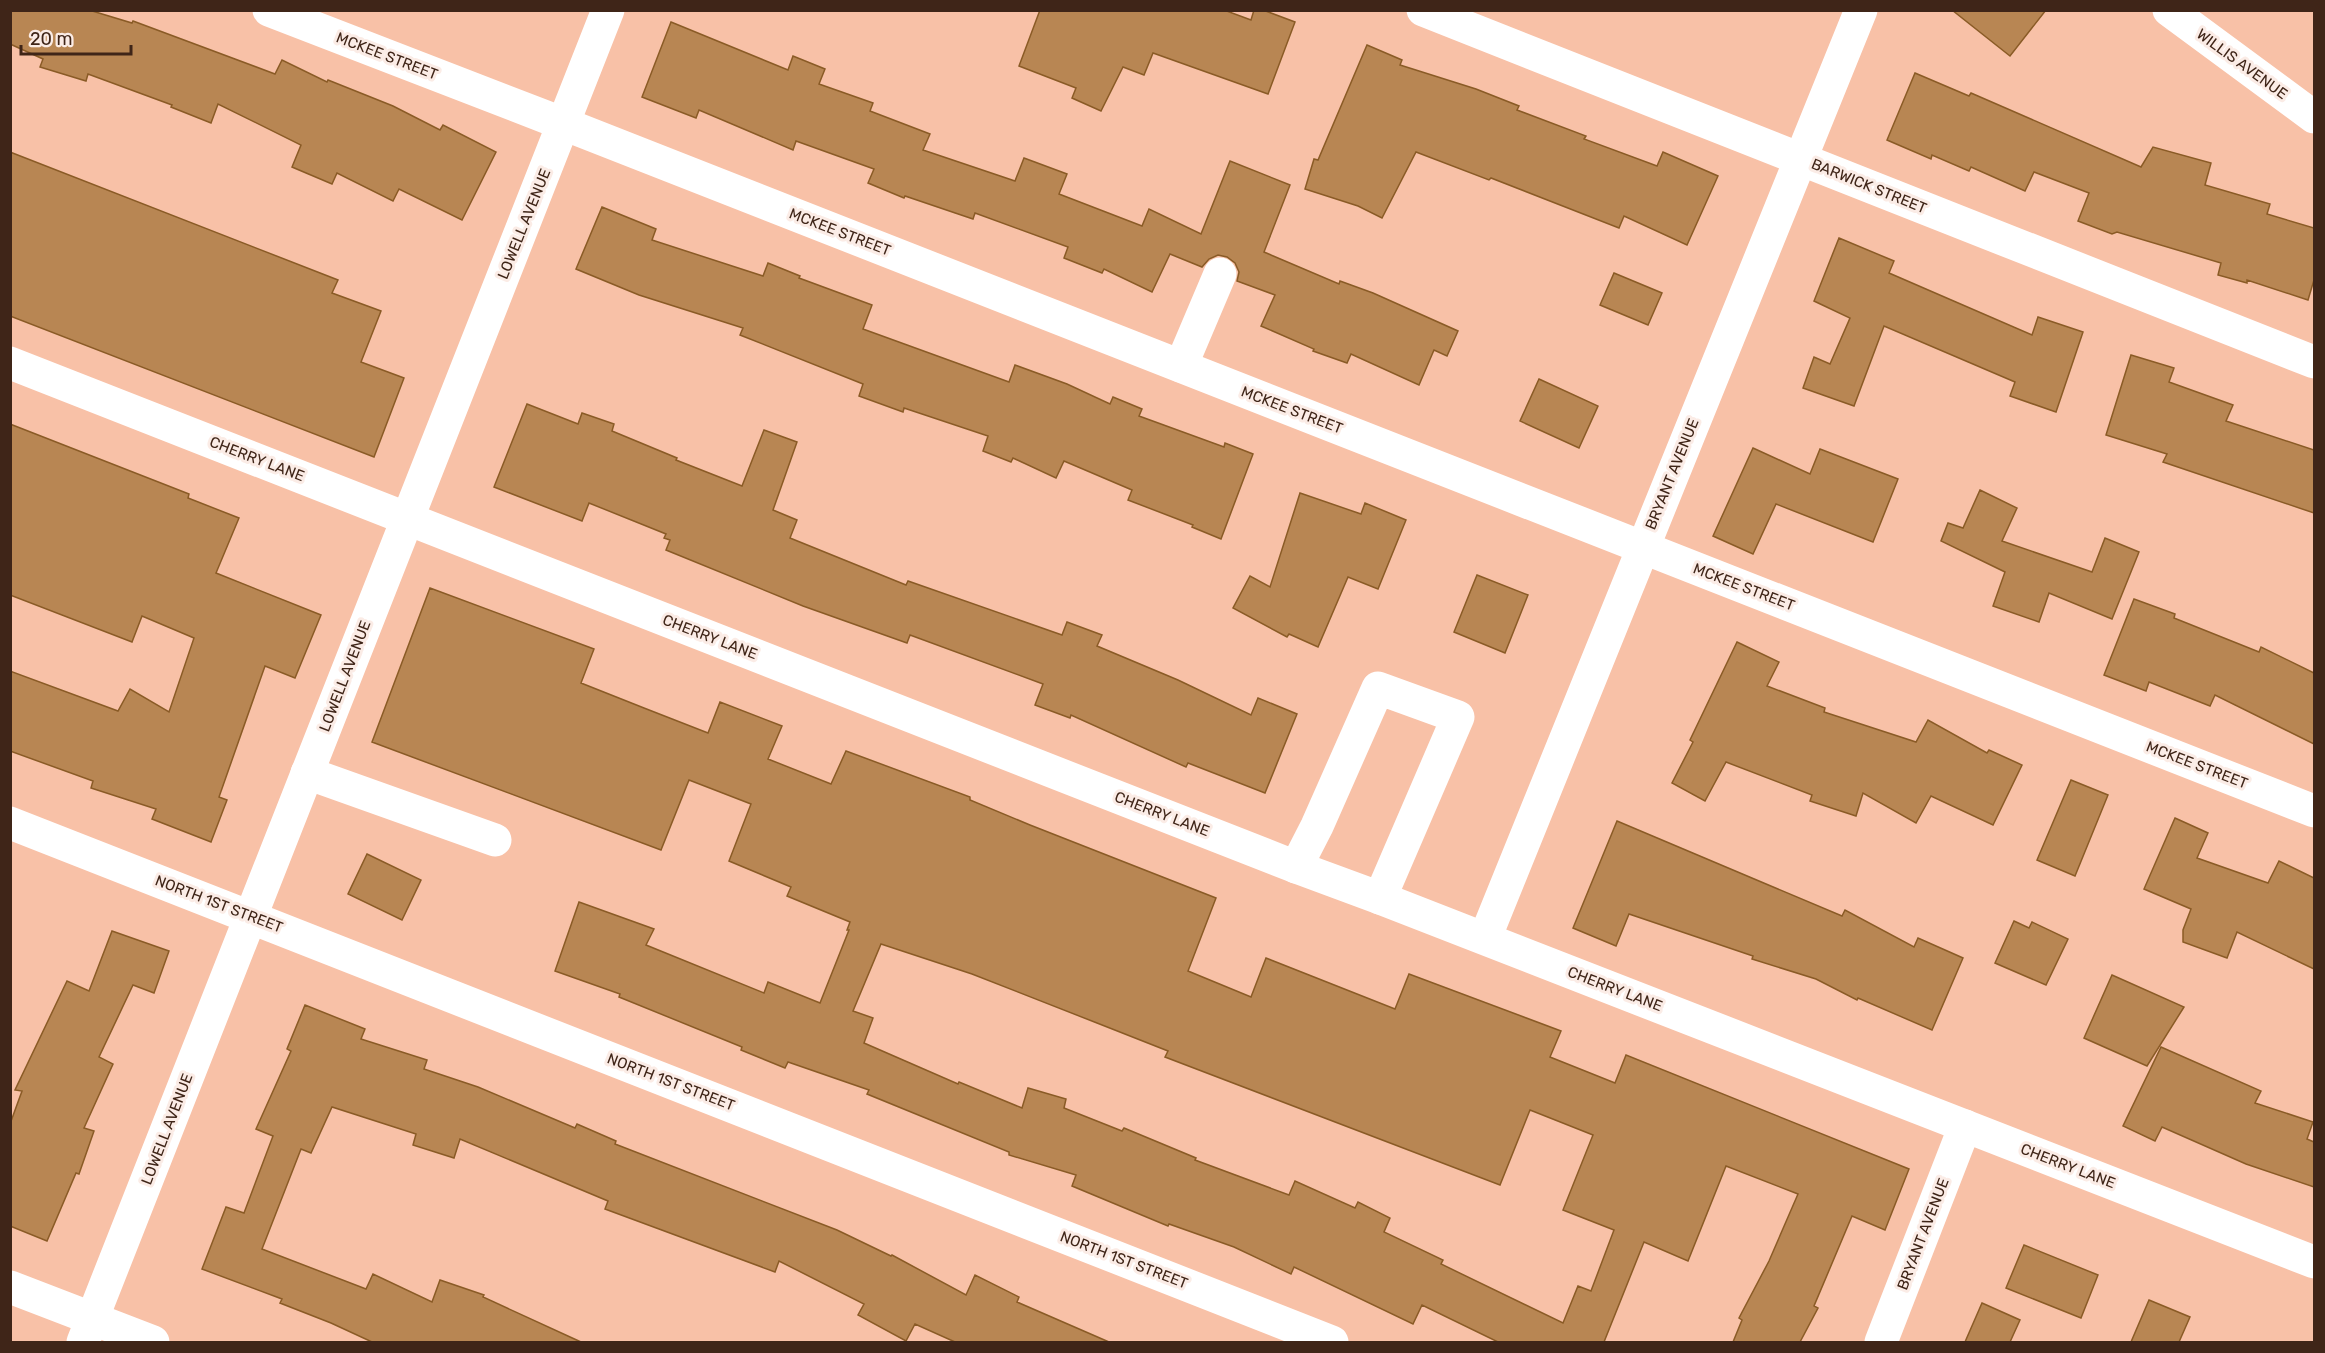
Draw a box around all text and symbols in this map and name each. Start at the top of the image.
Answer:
scale bar [21,18,130,56]
street label: WILLIS AVENUE [2193,25,2291,103]
text: 20 m [30,28,72,50]
street label: MCKEE STREET [334,28,441,84]
street label: BARWICK STREET [1809,155,1930,217]
street label: LOWELL AVENUE [494,166,554,282]
street label: MCKEE STREET [787,204,894,260]
street label: MCKEE STREET [1239,382,1346,438]
street label: BRYANT AVENUE [1641,416,1703,532]
street label: CHERRY LANE [207,433,307,485]
street label: MCKEE STREET [1691,559,1798,615]
street label: CHERRY LANE [660,611,760,663]
street label: LOWELL AVENUE [316,618,374,734]
street label: MCKEE STREET [2144,737,2251,793]
street label: CHERRY LANE [1112,788,1212,840]
street label: NORTH 1ST STREET [152,871,286,937]
street label: CHERRY LANE [1565,963,1665,1015]
street label: NORTH 1ST STREET [604,1049,738,1115]
street label: LOWELL AVENUE [138,1071,196,1187]
street label: CHERRY LANE [2018,1140,2118,1192]
street label: BRYANT AVENUE [1893,1175,1953,1293]
street label: NORTH 1ST STREET [1057,1227,1191,1293]

